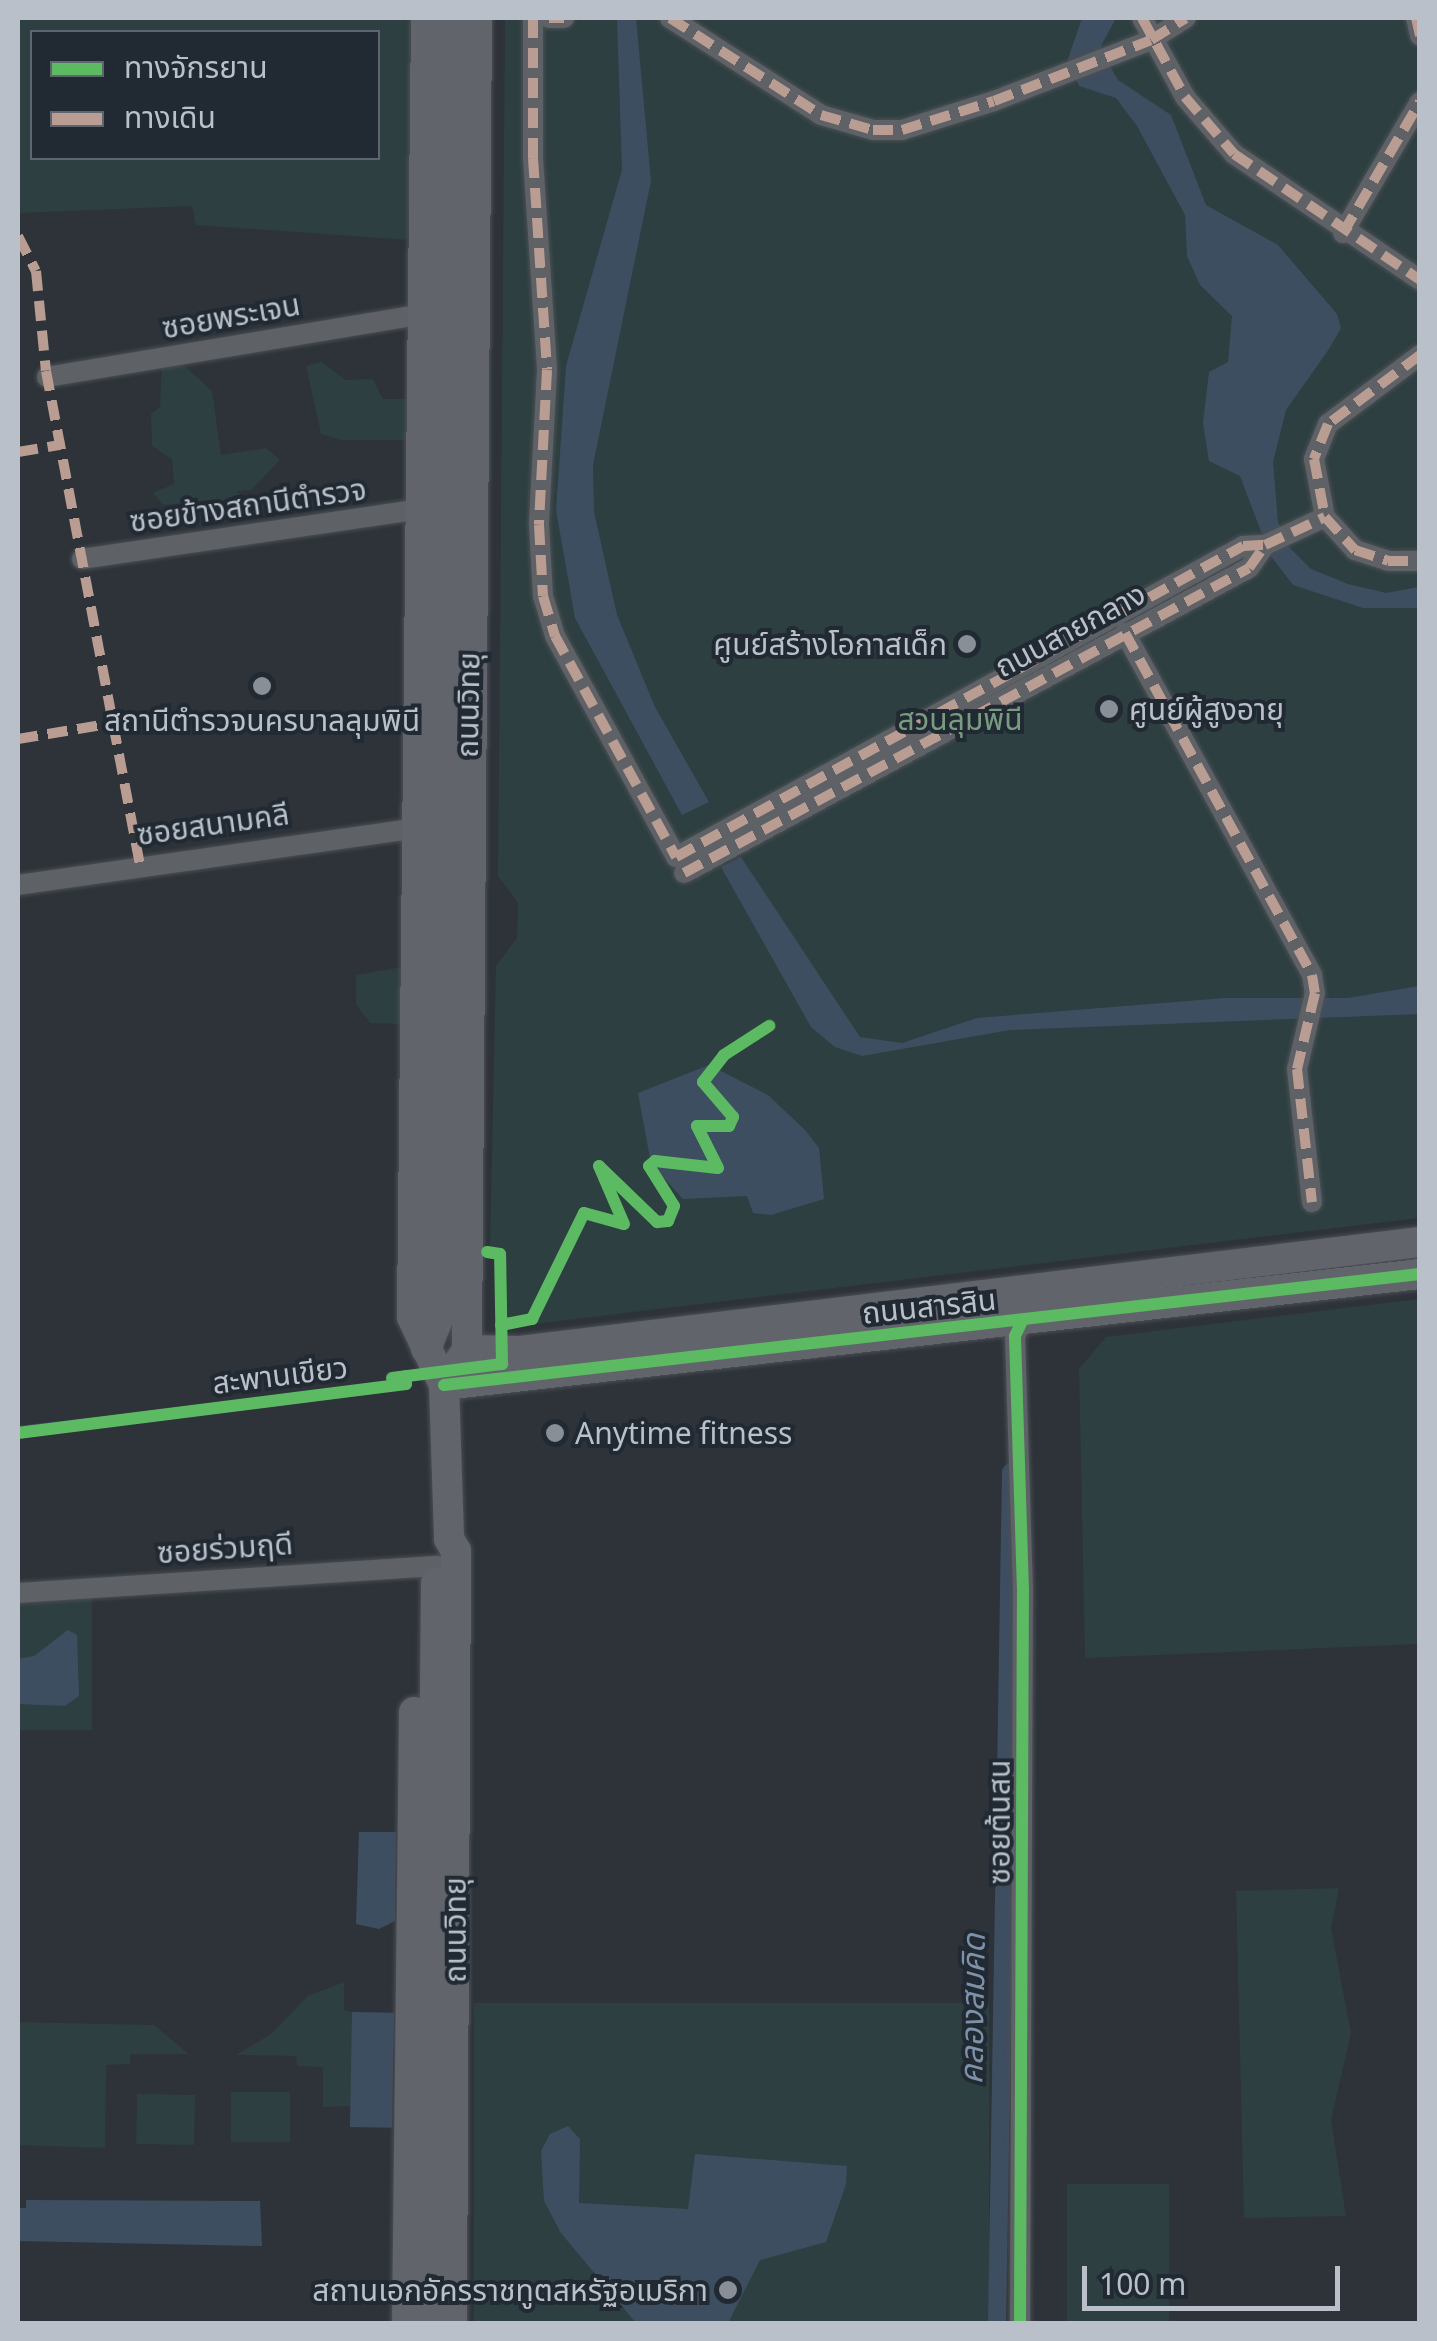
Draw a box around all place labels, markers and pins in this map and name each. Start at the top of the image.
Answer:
place label: ศูนย์สร้างโอกาสเด็ก [713,626,947,662]
marker: ศูนย์สร้างโอกาสเด็ก [956,633,978,655]
marker: สถานีตำรวจนครบาลลุมพินี [251,675,273,697]
place label: ศูนย์ผู้สูงอายุ [1129,691,1284,727]
marker: ศูนย์ผู้สูงอายุ [1098,698,1120,720]
place label: สถานีตำรวจนครบาลลุมพินี [104,702,420,738]
place label: Anytime fitness [575,1415,792,1451]
marker: Anytime fitness [544,1422,566,1444]
place label: สถานเอกอัครราชทูตสหรัฐอเมริกา [312,2272,708,2308]
marker: สถานเอกอัครราชทูตสหรัฐอเมริกา [717,2279,739,2301]

